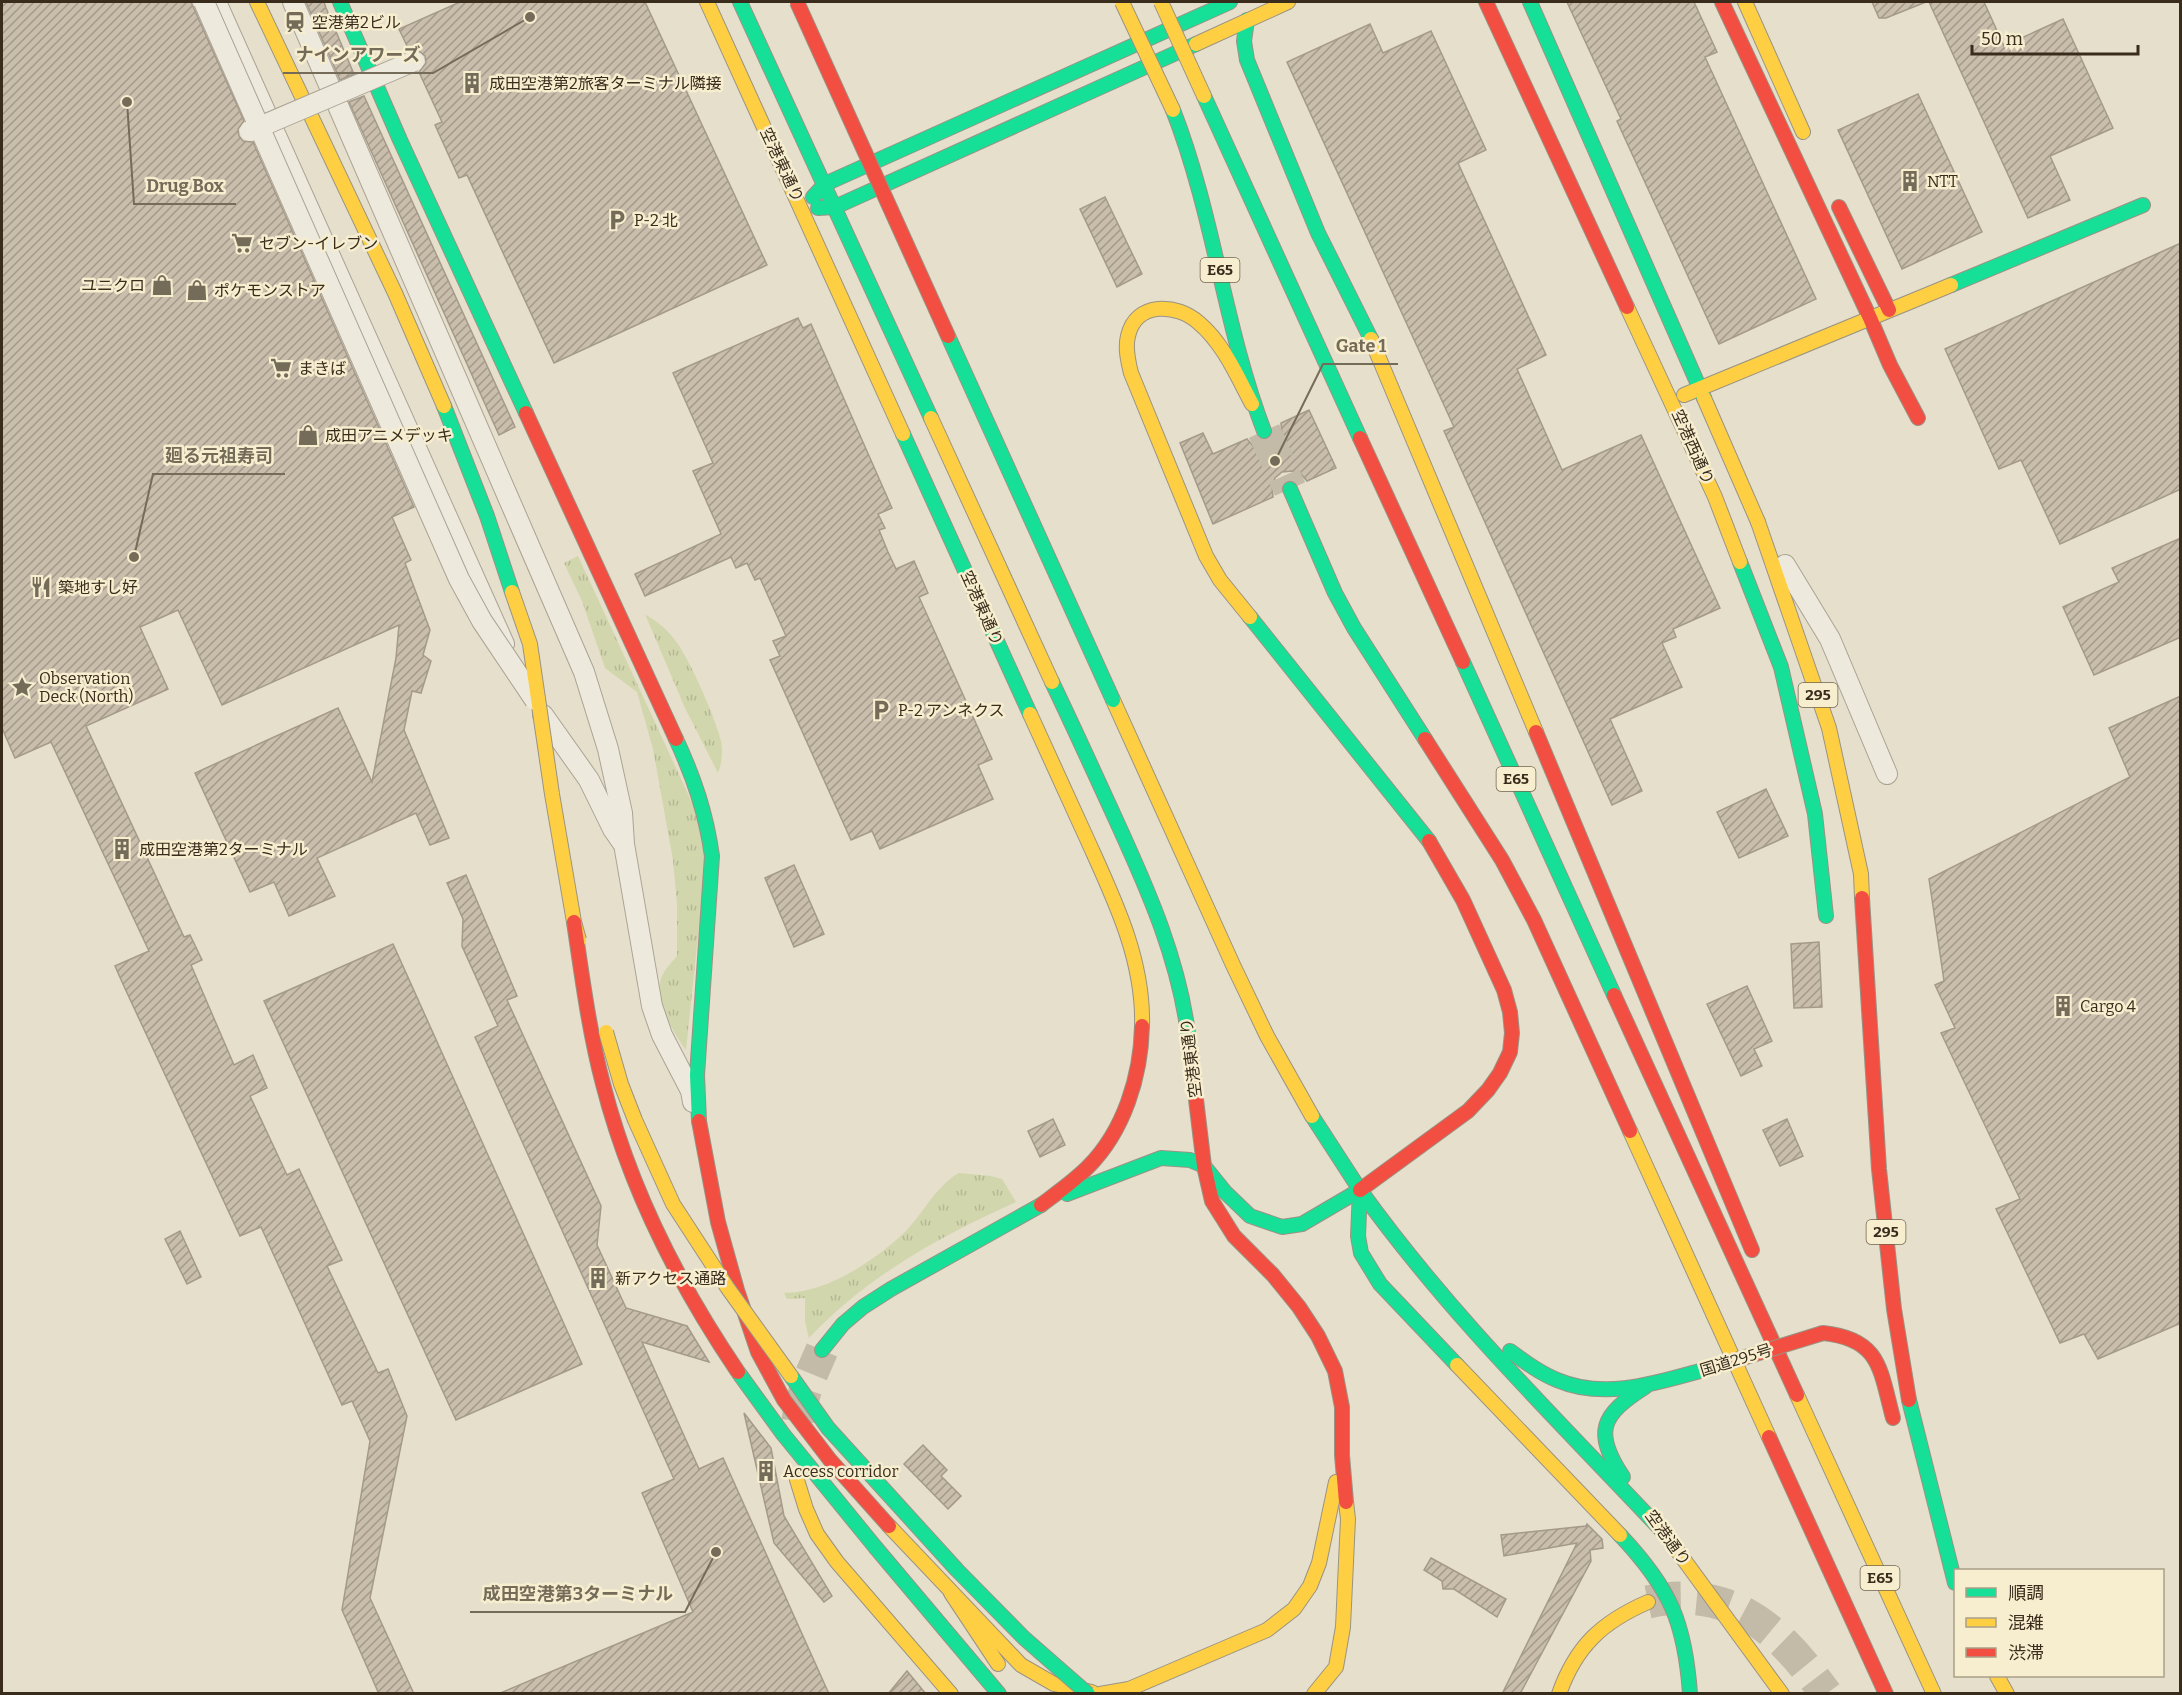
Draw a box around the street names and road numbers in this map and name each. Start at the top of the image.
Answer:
street label: 空港東通り [756,125,808,205]
road number: E65 [1200,258,1240,282]
street label: 空港西通り [1668,407,1718,487]
street label: 空港東通り [957,568,1007,648]
road number: 295 [1798,683,1838,707]
road number: E65 [1496,767,1536,791]
street label: 空港東通り [1177,1017,1205,1099]
road number: 295 [1866,1220,1906,1244]
street label: 国道295号 [1698,1340,1774,1380]
street label: 空港通り [1642,1507,1694,1569]
road number: E65 [1860,1566,1900,1590]

